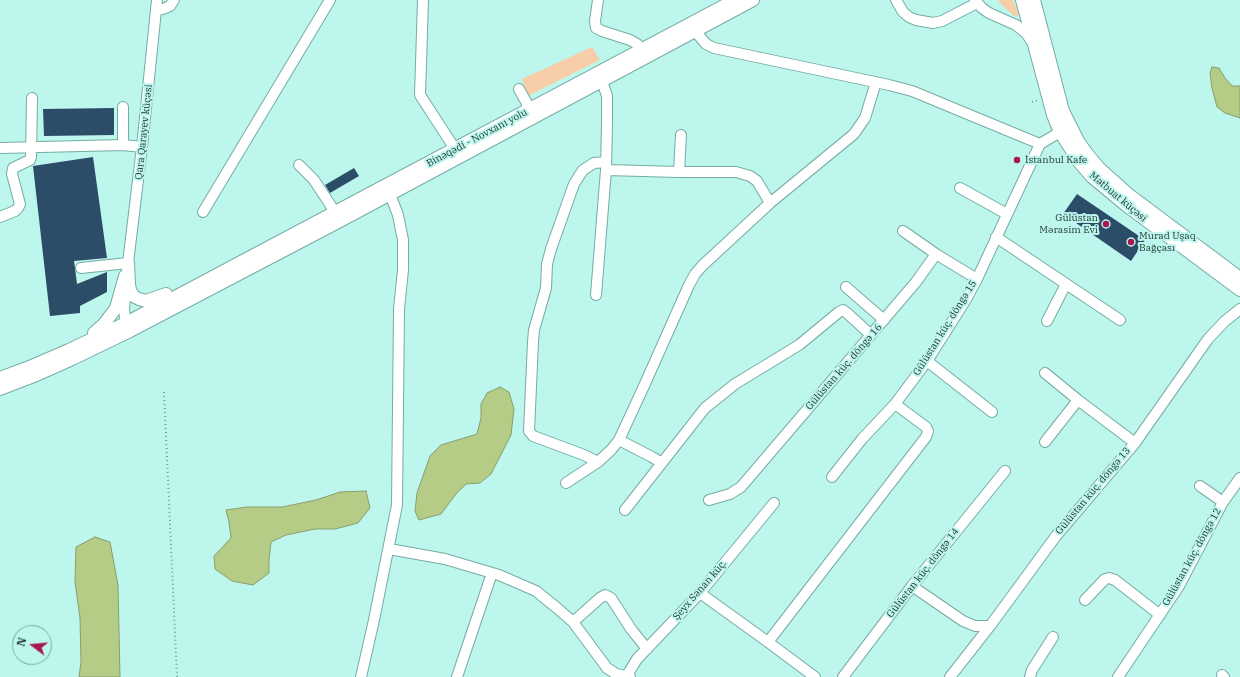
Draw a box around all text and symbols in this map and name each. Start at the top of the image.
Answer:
street label: Qara Qarayev küçəsi [133,84,155,180]
street label: Binəqədi - Novxanı yolu [424,106,530,170]
place label: İstanbul Kafe [1025,154,1087,166]
marker: İstanbul Kafe [1012,155,1022,165]
street label: Mətbuat küçəsi [1087,169,1149,225]
place label: Gülüstan Mərasim Evi [1039,212,1098,236]
marker: Gülüstan Mərasim Evi [1101,219,1111,229]
place label: Murad Uşaq Bağçası [1139,230,1196,254]
marker: Murad Uşaq Bağçası [1126,237,1136,247]
street label: Gülüstan küç. döngə 15 [911,278,979,378]
street label: Gülüstan küç. döngə 16 [803,321,885,413]
street label: Gülüstan küç. döngə 13 [1053,445,1133,537]
street label: Gülüstan küç. döngə 12 [1160,506,1224,608]
street label: Gülüstan küç. döngə 14 [884,526,962,620]
street label: Şeyx Sənan küç. [671,557,729,623]
north arrow [12,625,52,665]
text: N [13,636,29,648]

